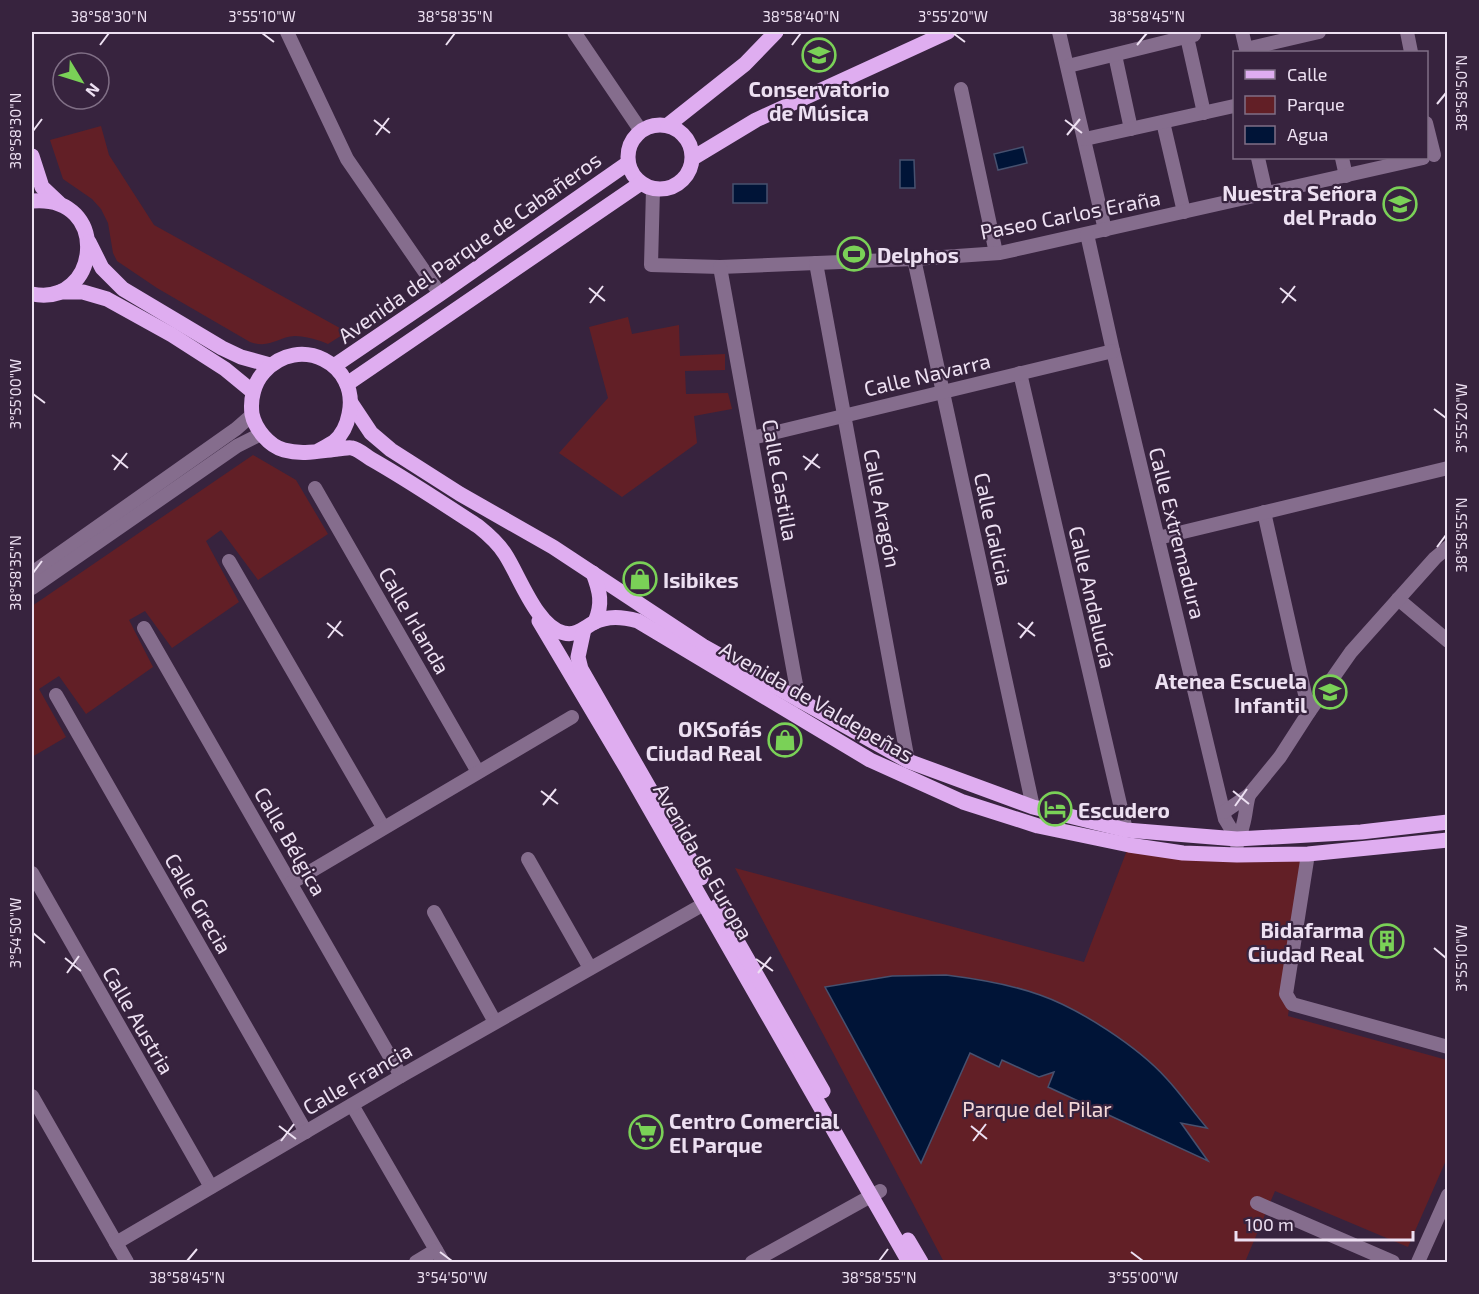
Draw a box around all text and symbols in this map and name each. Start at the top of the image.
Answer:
text: 38°58'30"N [71,7,147,25]
text: 3°55'10"W [228,7,296,25]
text: 38°58'35"N [417,7,493,25]
text: 38°58'40"N [762,7,840,25]
text: 3°55'20"W [918,7,988,25]
text: 38°58'45"N [1109,7,1185,25]
school or university icon: Conservatorio de Música [801,37,837,73]
north arrow [51,51,111,111]
legend [1233,51,1428,159]
text: 38°58'50"N [1452,55,1470,131]
text: Calle [1287,63,1328,85]
place label: Conservatorio de Música [748,76,890,125]
text: N [82,80,104,101]
text: 38°58'30"N [6,93,24,169]
text: Parque [1287,93,1345,115]
text: Agua [1287,123,1328,145]
street label: Avenida del Parque de Cabañeros [333,146,605,348]
place label: Nuestra Señora del Prado [1222,180,1377,229]
street label: Paseo Carlos Eraña [978,184,1162,244]
school or university icon: Nuestra Señora del Prado [1382,186,1418,222]
sports icon: Delphos [836,236,872,272]
place label: Delphos [877,242,959,267]
street label: Calle Navarra [861,347,993,401]
text: 3°55'00"W [6,359,24,429]
text: 3°55'20"W [1452,383,1470,453]
street label: Calle Castilla [758,417,804,543]
street label: Calle Extremadura [1145,445,1211,621]
street label: Calle Aragón [859,447,907,569]
street label: Calle Galicia [970,470,1018,588]
text: 38°58'55"N [1452,497,1470,573]
street label: Calle Andalucía [1064,523,1122,671]
text: 38°58'35"N [6,535,24,611]
shop icon: Isibikes [622,561,658,597]
street label: Calle Irlanda [374,562,456,678]
place label: Isibikes [663,567,739,592]
street label: Avenida de Valdepeñas [716,635,918,767]
place label: Atenea Escuela Infantil [1155,668,1307,717]
school or university icon: Atenea Escuela Infantil [1312,674,1348,710]
place label: OKSofás Ciudad Real [646,716,762,765]
shop icon: OKSofás Ciudad Real [767,722,803,758]
street label: Avenida de Europa [649,778,759,944]
street label: Calle Bélgica [250,782,332,900]
hotel icon: Escudero [1037,791,1073,827]
place label: Escudero [1078,797,1170,822]
street label: Calle Grecia [160,848,238,958]
text: 3°54'50"W [6,898,24,968]
place label: Bidafarma Ciudad Real [1248,917,1364,966]
building icon: Bidafarma Ciudad Real [1369,923,1405,959]
text: 3°55'10"W [1452,924,1470,992]
street label: Calle Austria [98,962,180,1078]
street label: Calle Francia [298,1037,416,1119]
park label: Parque del Pilar [962,1096,1112,1121]
place label: Centro Comercial El Parque [669,1108,839,1157]
supermarket icon: Centro Comercial El Parque [628,1114,664,1150]
scale bar [1236,1204,1413,1242]
text: 100 m [1245,1213,1294,1235]
text: 38°58'45"N [149,1268,225,1286]
text: 3°54'50"W [417,1268,487,1286]
text: 38°58'55"N [841,1268,917,1286]
text: 3°55'00"W [1108,1268,1178,1286]

